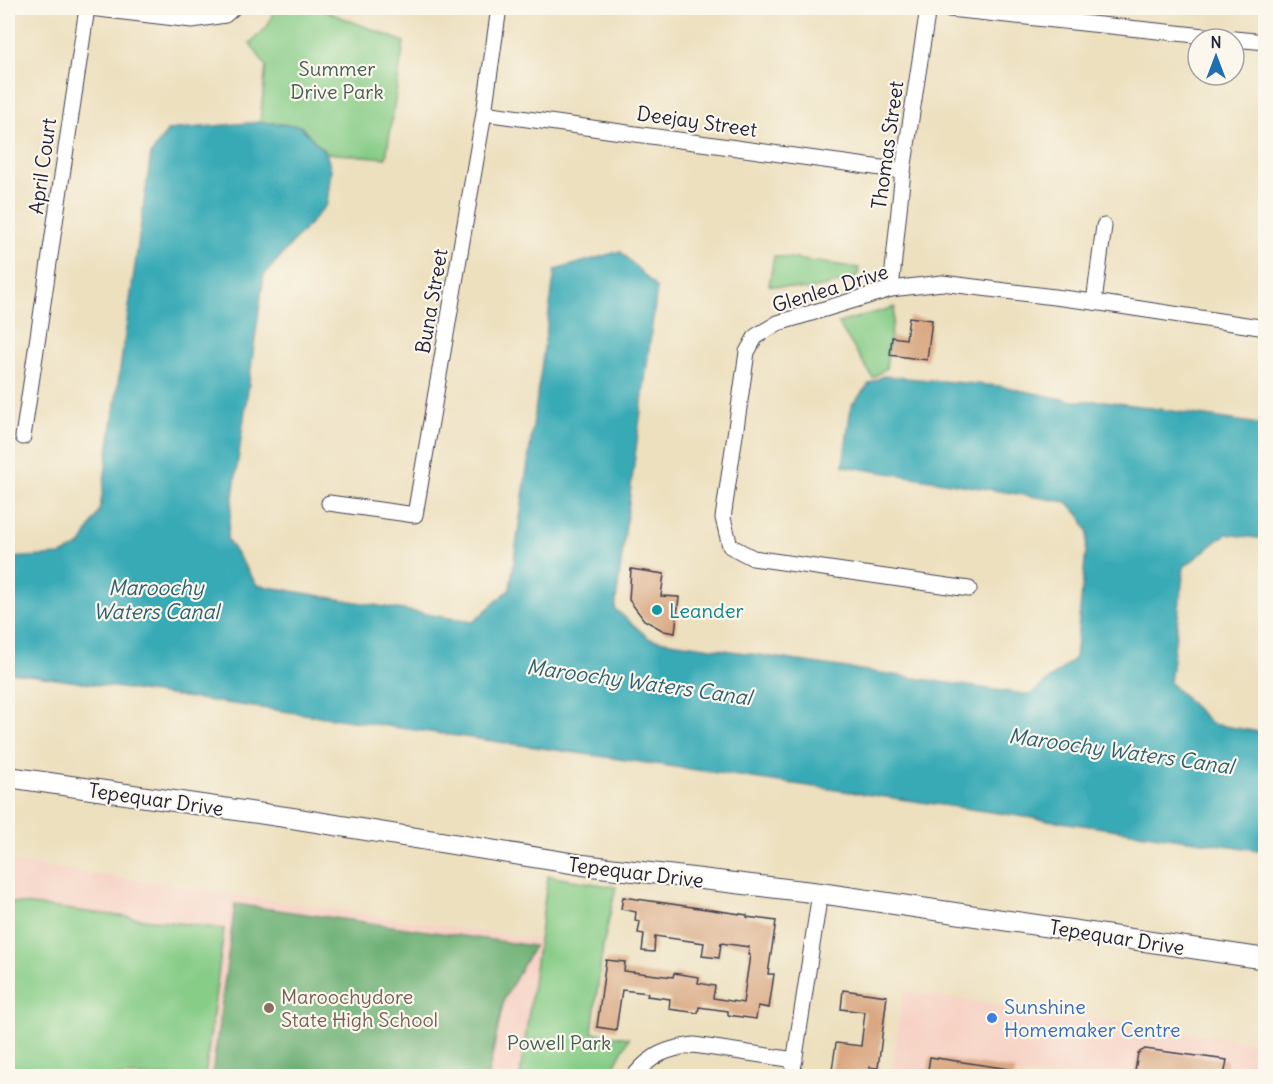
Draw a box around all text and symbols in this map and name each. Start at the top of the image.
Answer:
north arrow [1186,27,1246,87]
text: N [1210,32,1222,52]
park label: Summer Drive Park [290,56,384,104]
street label: Thomas Street [866,79,908,211]
street label: Deejay Street [635,100,759,142]
street label: April Court [23,116,61,216]
street label: Buna Street [409,246,453,355]
street label: Glenlea Drive [769,258,891,318]
water label: Maroochy Waters Canal [93,574,222,625]
place label: Leander [669,598,744,623]
marker: Leander [650,603,664,617]
water label: Maroochy Waters Canal [525,653,756,712]
water label: Maroochy Waters Canal [1007,722,1238,781]
street label: Tepequar Drive [87,777,225,821]
street label: Tepequar Drive [567,851,705,893]
street label: Tepequar Drive [1048,914,1186,960]
place label: Maroochydore State High School [281,984,438,1032]
place label: Sunshine Homemaker Centre [1004,994,1181,1042]
marker: Maroochydore State High School [262,1001,276,1015]
marker: Sunshine Homemaker Centre [985,1011,999,1025]
park label: Powell Park [507,1030,611,1055]

